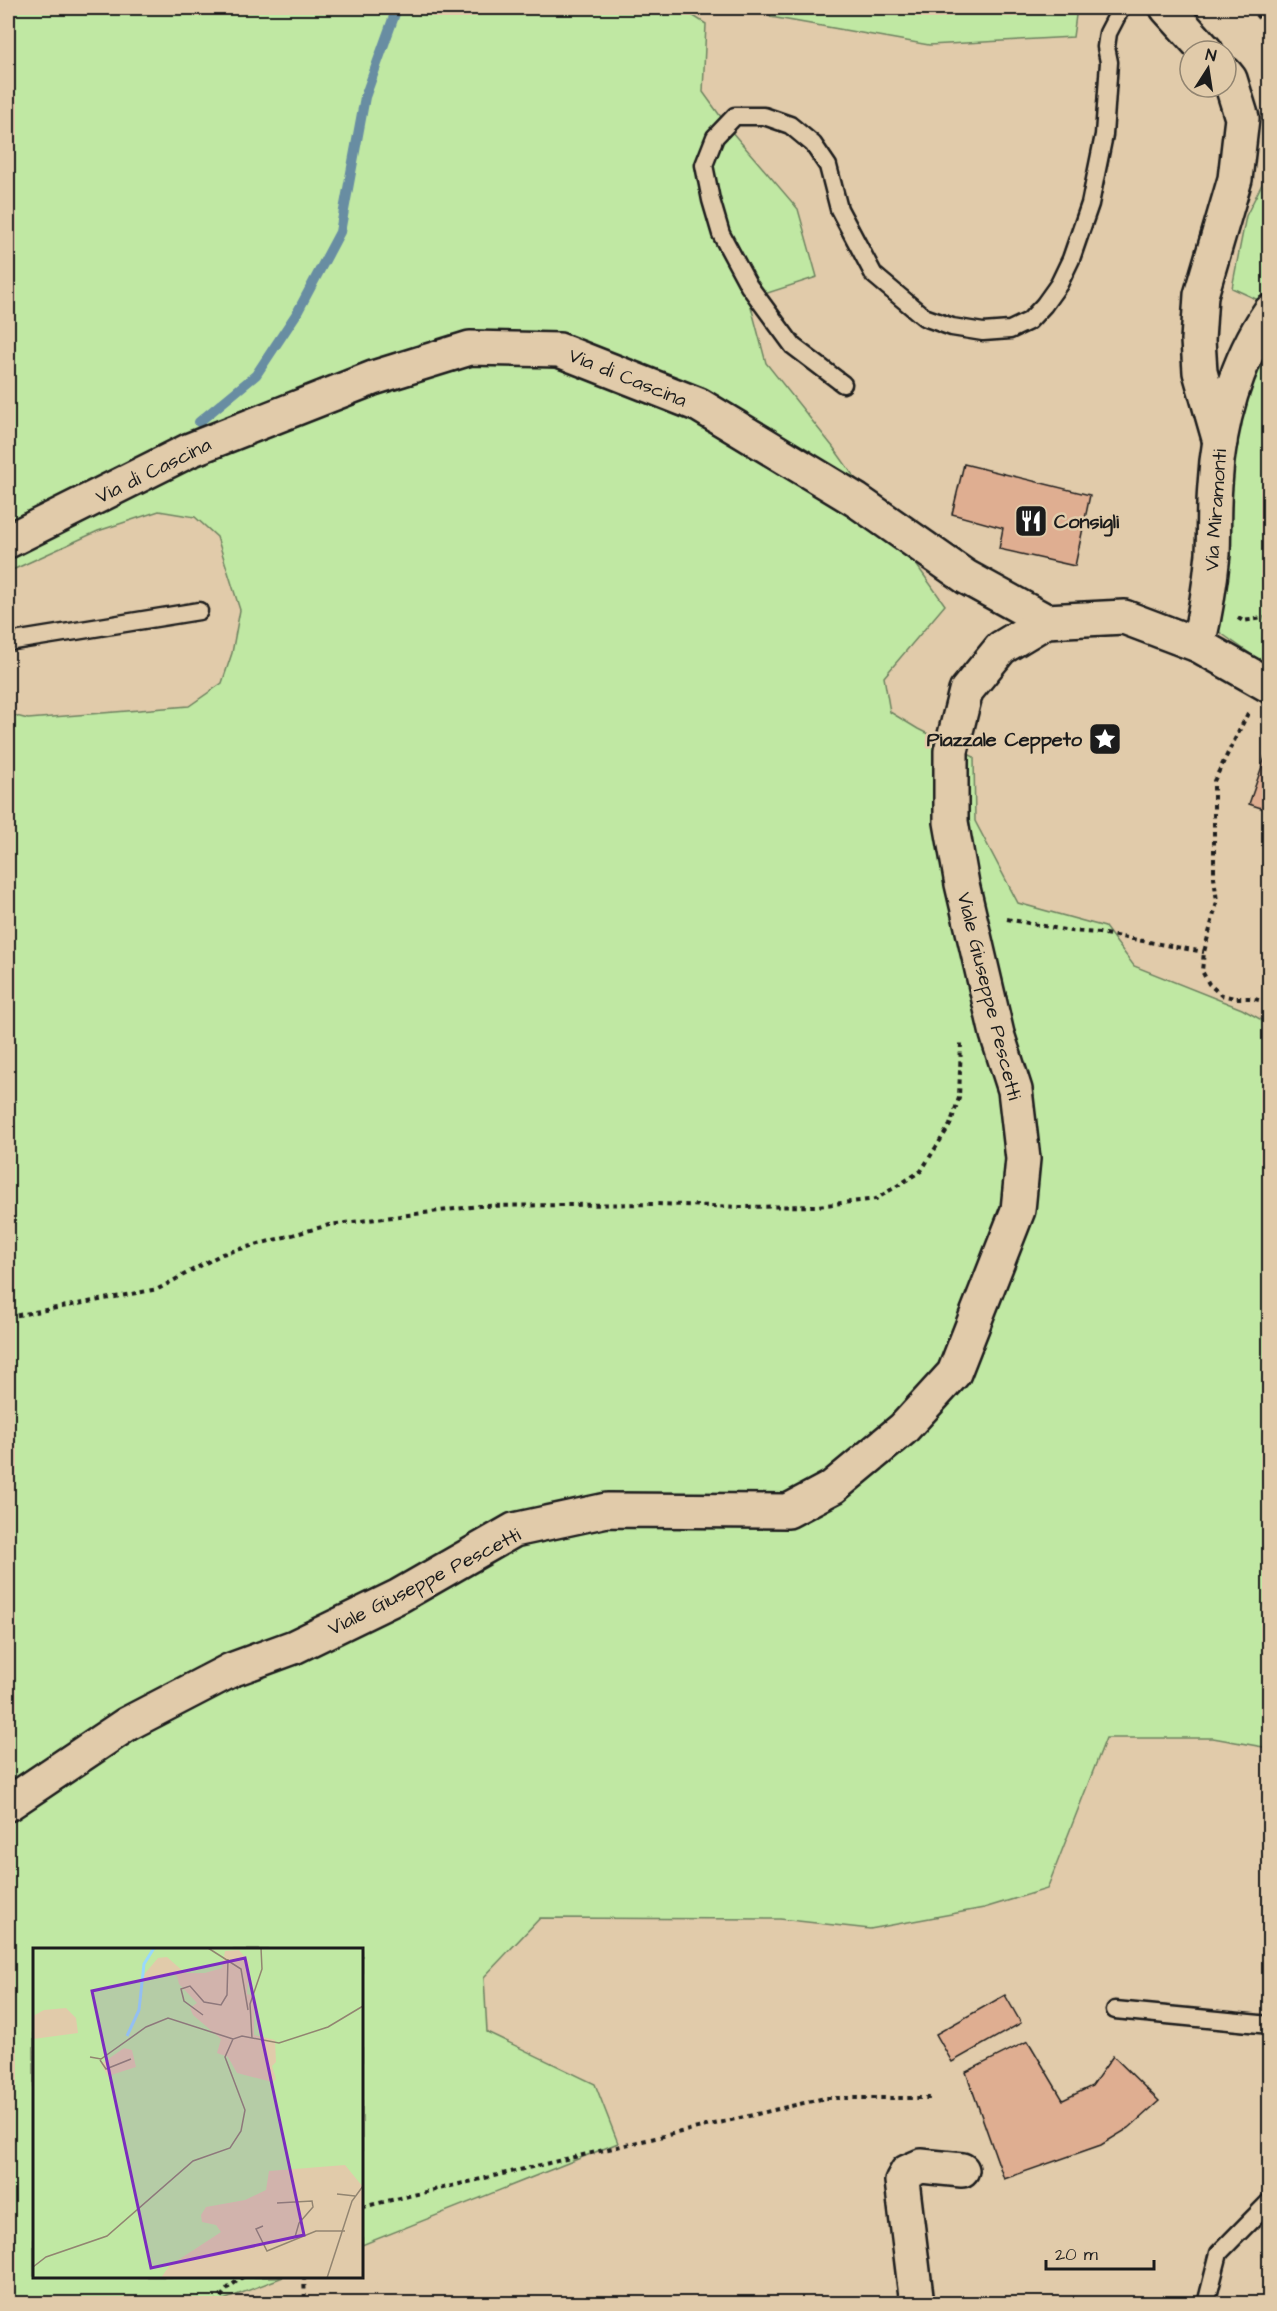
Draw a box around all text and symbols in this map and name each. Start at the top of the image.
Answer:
north arrow [1178,39,1238,99]
text: N [1204,44,1218,67]
street label: Via di Cascina [564,341,691,414]
street label: Via di Cascina [91,431,216,511]
street label: Via Miramonti [1198,448,1234,572]
restaurant icon: Consigli [1013,503,1049,539]
place label: Consigli [1054,508,1120,537]
place icon: Piazzale Ceppeto [1087,721,1123,757]
place label: Piazzale Ceppeto [927,726,1083,754]
street label: Viale Giuseppe Pescetti [950,890,1028,1103]
street label: Viale Giuseppe Pescetti [323,1521,526,1643]
inset map [33,1948,363,2278]
scale bar [1046,2233,1154,2271]
text: 20 m [1055,2242,1098,2267]

